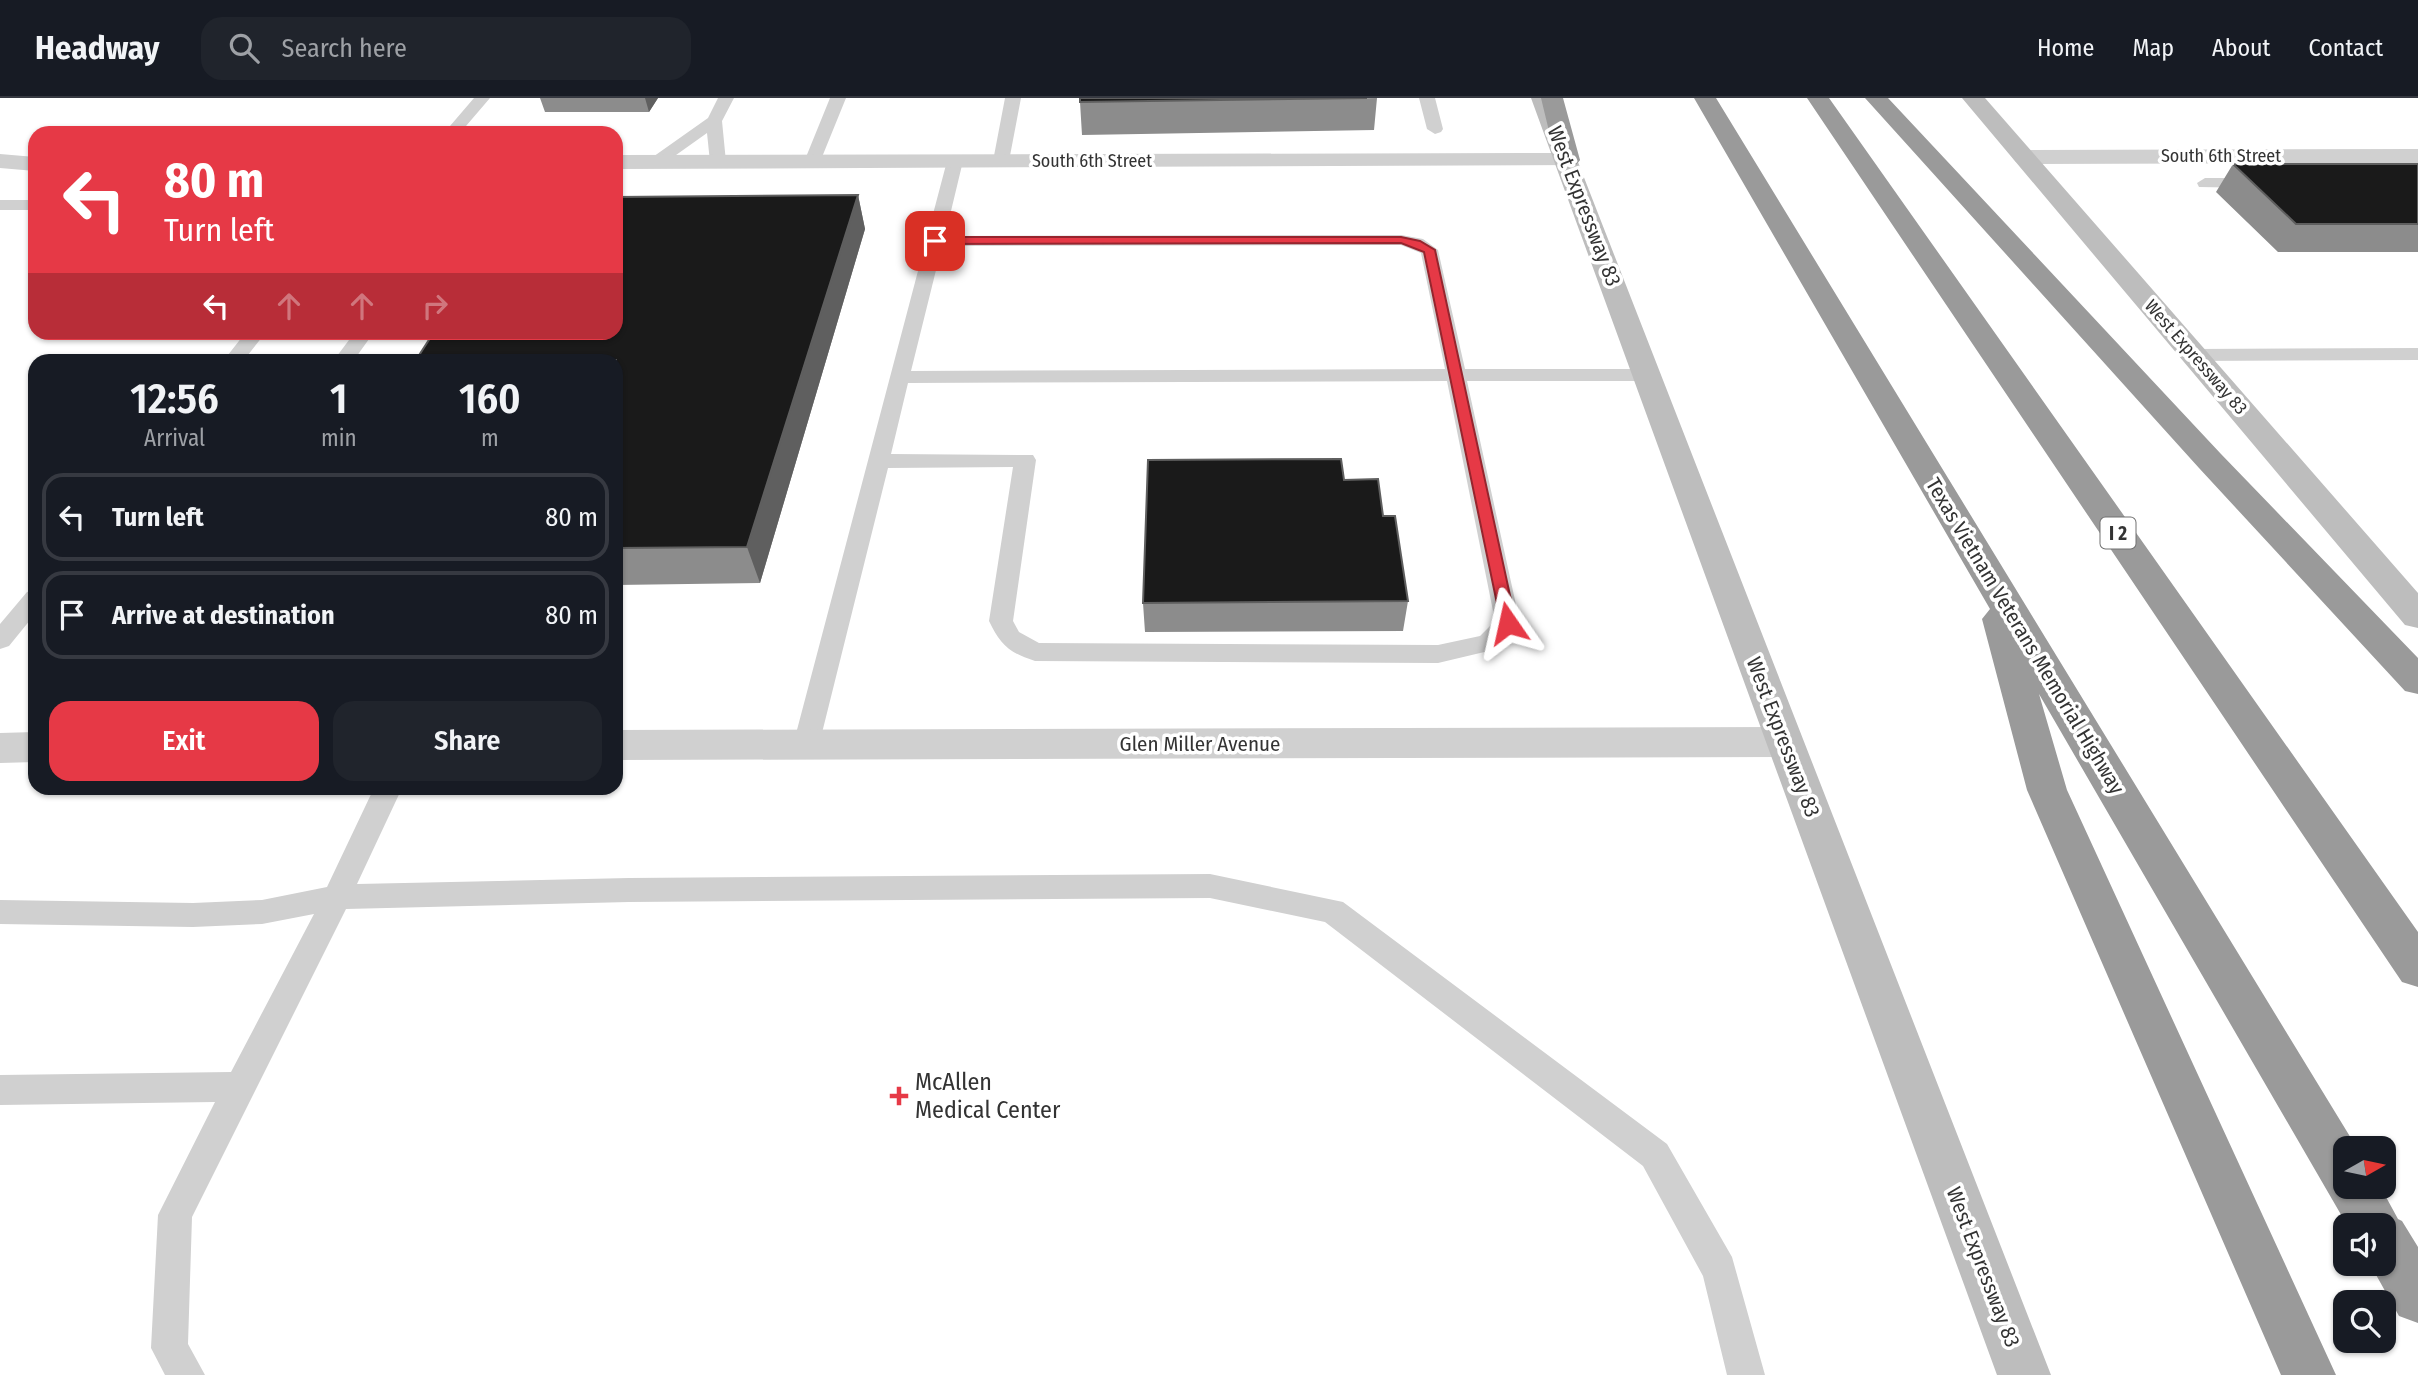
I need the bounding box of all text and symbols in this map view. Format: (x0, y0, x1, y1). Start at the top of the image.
search box (201, 17, 691, 80)
text: Headway (35, 28, 159, 68)
icon: search (225, 29, 263, 67)
text: Search here (281, 33, 407, 64)
text: Home (2037, 34, 2094, 62)
text: Map (2132, 34, 2174, 62)
text: About (2212, 34, 2270, 62)
text: Contact (2308, 34, 2383, 62)
street label: West Expressway 83 (1542, 122, 1626, 290)
street label: South 6th Street (2161, 145, 2281, 167)
street label: South 6th Street (1032, 150, 1152, 172)
text: 80 m (164, 151, 264, 210)
icon: left (49, 154, 140, 245)
text: Turn left (164, 211, 274, 249)
pin (905, 211, 965, 271)
icon: arrive (916, 222, 954, 260)
icon: left (197, 287, 235, 325)
icon: ahead (270, 287, 308, 325)
icon: ahead (343, 287, 381, 325)
icon: right (416, 287, 454, 325)
street label: West Expressway 83 (2140, 295, 2252, 419)
text: 12:56 (130, 374, 219, 424)
text: 1 (330, 374, 348, 424)
text: 160 (459, 374, 521, 424)
text: Arrival (144, 424, 205, 452)
text: min (321, 424, 357, 452)
text: m (481, 424, 499, 452)
street label: Texas Vietnam Veterans Memorial Highway (1920, 473, 2130, 799)
icon: left (53, 498, 91, 536)
text: Turn left (112, 502, 204, 533)
text: 80 m (545, 502, 598, 533)
road number: I 2 (2100, 518, 2136, 548)
position arrow (1471, 586, 1545, 660)
icon: arrive (53, 596, 91, 634)
text: Arrive at destination (112, 600, 335, 631)
text: 80 m (545, 600, 598, 631)
street label: West Expressway 83 (1741, 653, 1825, 821)
button: Exit (49, 701, 319, 781)
button: Share (333, 701, 602, 781)
street label: Glen Miller Avenue (1120, 731, 1280, 757)
place label: McAllen Medical Center (915, 1068, 1061, 1124)
marker: McAllen Medical Center (889, 1086, 909, 1106)
north arrow (2333, 1136, 2396, 1199)
map controls (2333, 1136, 2396, 1353)
street label: West Expressway 83 (1941, 1183, 2025, 1351)
button: sound (2333, 1213, 2396, 1276)
button: search (2333, 1290, 2396, 1353)

